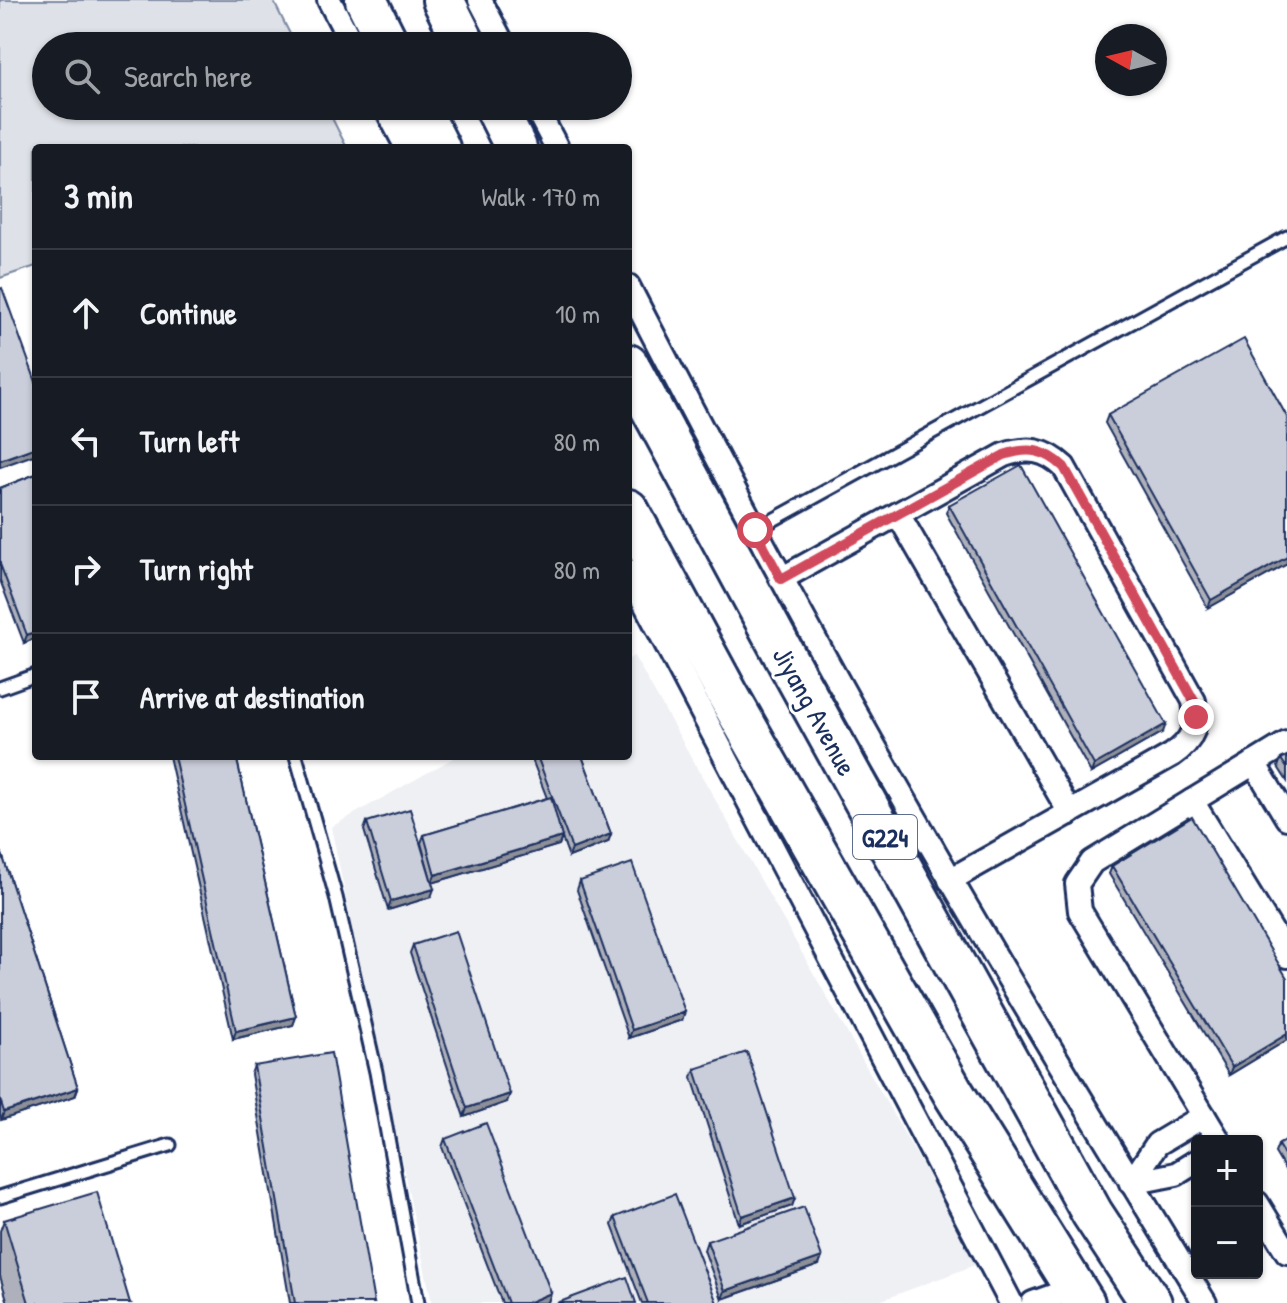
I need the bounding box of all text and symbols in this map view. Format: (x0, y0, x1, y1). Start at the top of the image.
north arrow (1095, 24, 1167, 96)
search box (32, 32, 632, 120)
icon: search (60, 54, 104, 98)
text: Search here (124, 56, 252, 96)
text: 3 min (64, 173, 133, 219)
text: Walk · 170 m (481, 179, 600, 214)
icon: ahead (64, 291, 108, 335)
text: Continue (140, 293, 237, 333)
text: 10 m (555, 296, 600, 331)
icon: left (64, 419, 108, 463)
text: Turn left (140, 421, 239, 461)
text: 80 m (553, 424, 600, 459)
route start (737, 512, 773, 548)
icon: right (64, 547, 108, 591)
text: Turn right (140, 549, 253, 589)
text: 80 m (553, 552, 600, 587)
street label: Jiyang Avenue (764, 640, 866, 782)
icon: arrive (64, 675, 108, 719)
text: Arrive at destination (140, 677, 365, 717)
route end (1178, 699, 1214, 735)
road number: G224 (853, 815, 917, 859)
map controls (1191, 1135, 1263, 1279)
button: + (1191, 1135, 1263, 1207)
button: − (1191, 1207, 1263, 1279)

